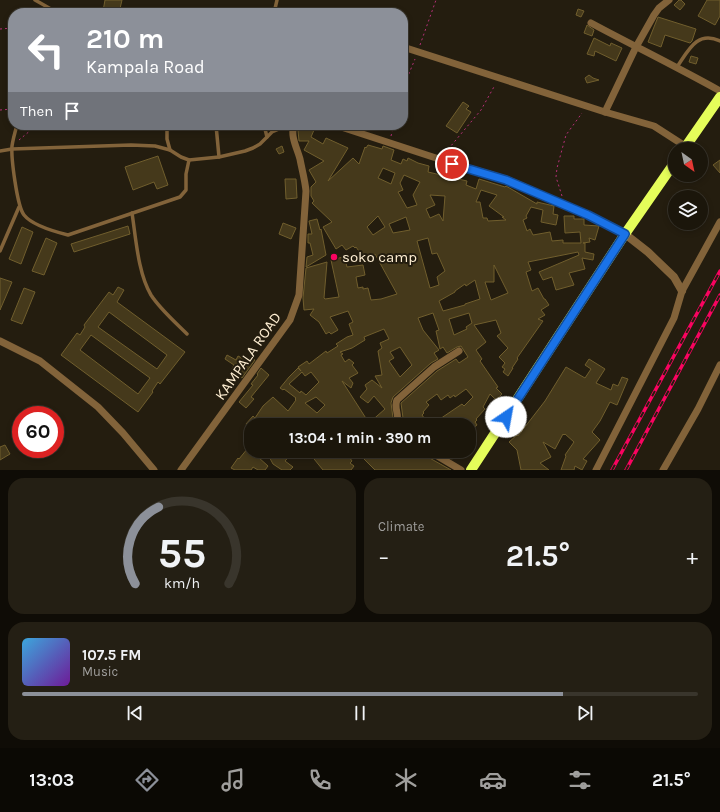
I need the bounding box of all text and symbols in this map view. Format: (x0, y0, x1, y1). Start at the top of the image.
text: 210 m (86, 22, 164, 55)
icon: left (20, 24, 72, 76)
text: Kampala Road (86, 56, 205, 78)
icon: arrive (61, 100, 83, 122)
text: Then (20, 102, 53, 120)
north arrow (668, 142, 708, 182)
map controls (668, 142, 708, 230)
pin (435, 147, 469, 181)
icon: arrive (441, 153, 463, 175)
button: layers (668, 190, 708, 230)
place label: soko camp (342, 248, 417, 266)
marker: soko camp (329, 252, 339, 262)
street label: KAMPALA ROAD (211, 309, 285, 403)
position arrow (485, 396, 527, 438)
speed limit sign: 60 (12, 406, 64, 458)
text: 13:04 · 1 min · 390 m (289, 429, 431, 447)
text: Climate (378, 519, 424, 534)
text: 55 (158, 529, 206, 577)
text: 21.5° (506, 538, 570, 574)
text: − (378, 544, 390, 570)
text: + (686, 544, 698, 570)
text: km/h (164, 575, 200, 592)
text: 107.5 FM (82, 646, 141, 664)
text: Music (82, 664, 118, 679)
icon: previous (124, 702, 146, 724)
icon: pause (349, 702, 371, 724)
icon: next (574, 702, 596, 724)
icon: directions (133, 766, 161, 794)
icon: music (219, 766, 247, 794)
icon: phone (306, 766, 334, 794)
icon: climate (392, 766, 420, 794)
icon: car (479, 766, 507, 794)
icon: filters (566, 766, 594, 794)
text: 13:03 (29, 769, 74, 791)
text: 21.5° (652, 769, 691, 791)

